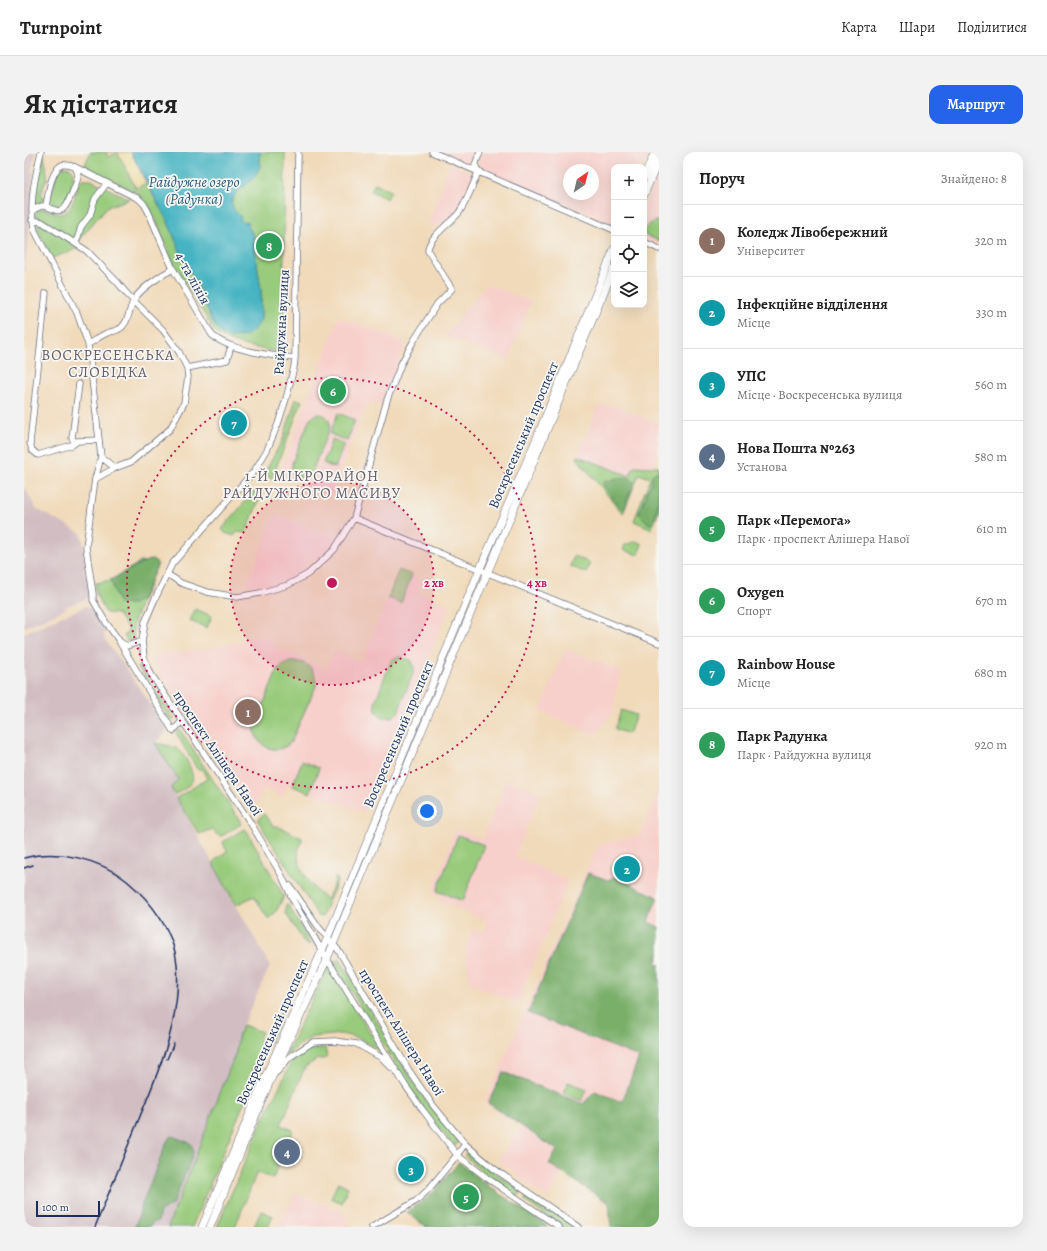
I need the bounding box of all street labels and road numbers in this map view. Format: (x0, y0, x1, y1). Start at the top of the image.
street label: 4-та лінія (170, 249, 215, 308)
street label: Райдужна вулиця (269, 268, 294, 375)
street label: Воскресенський проспект (484, 359, 563, 511)
street label: Воскресенський проспект (359, 658, 438, 810)
street label: проспект Алішера Навої (169, 687, 267, 820)
street label: Воскресенський проспект (232, 956, 313, 1108)
street label: проспект Алішера Навої (355, 965, 449, 1100)

